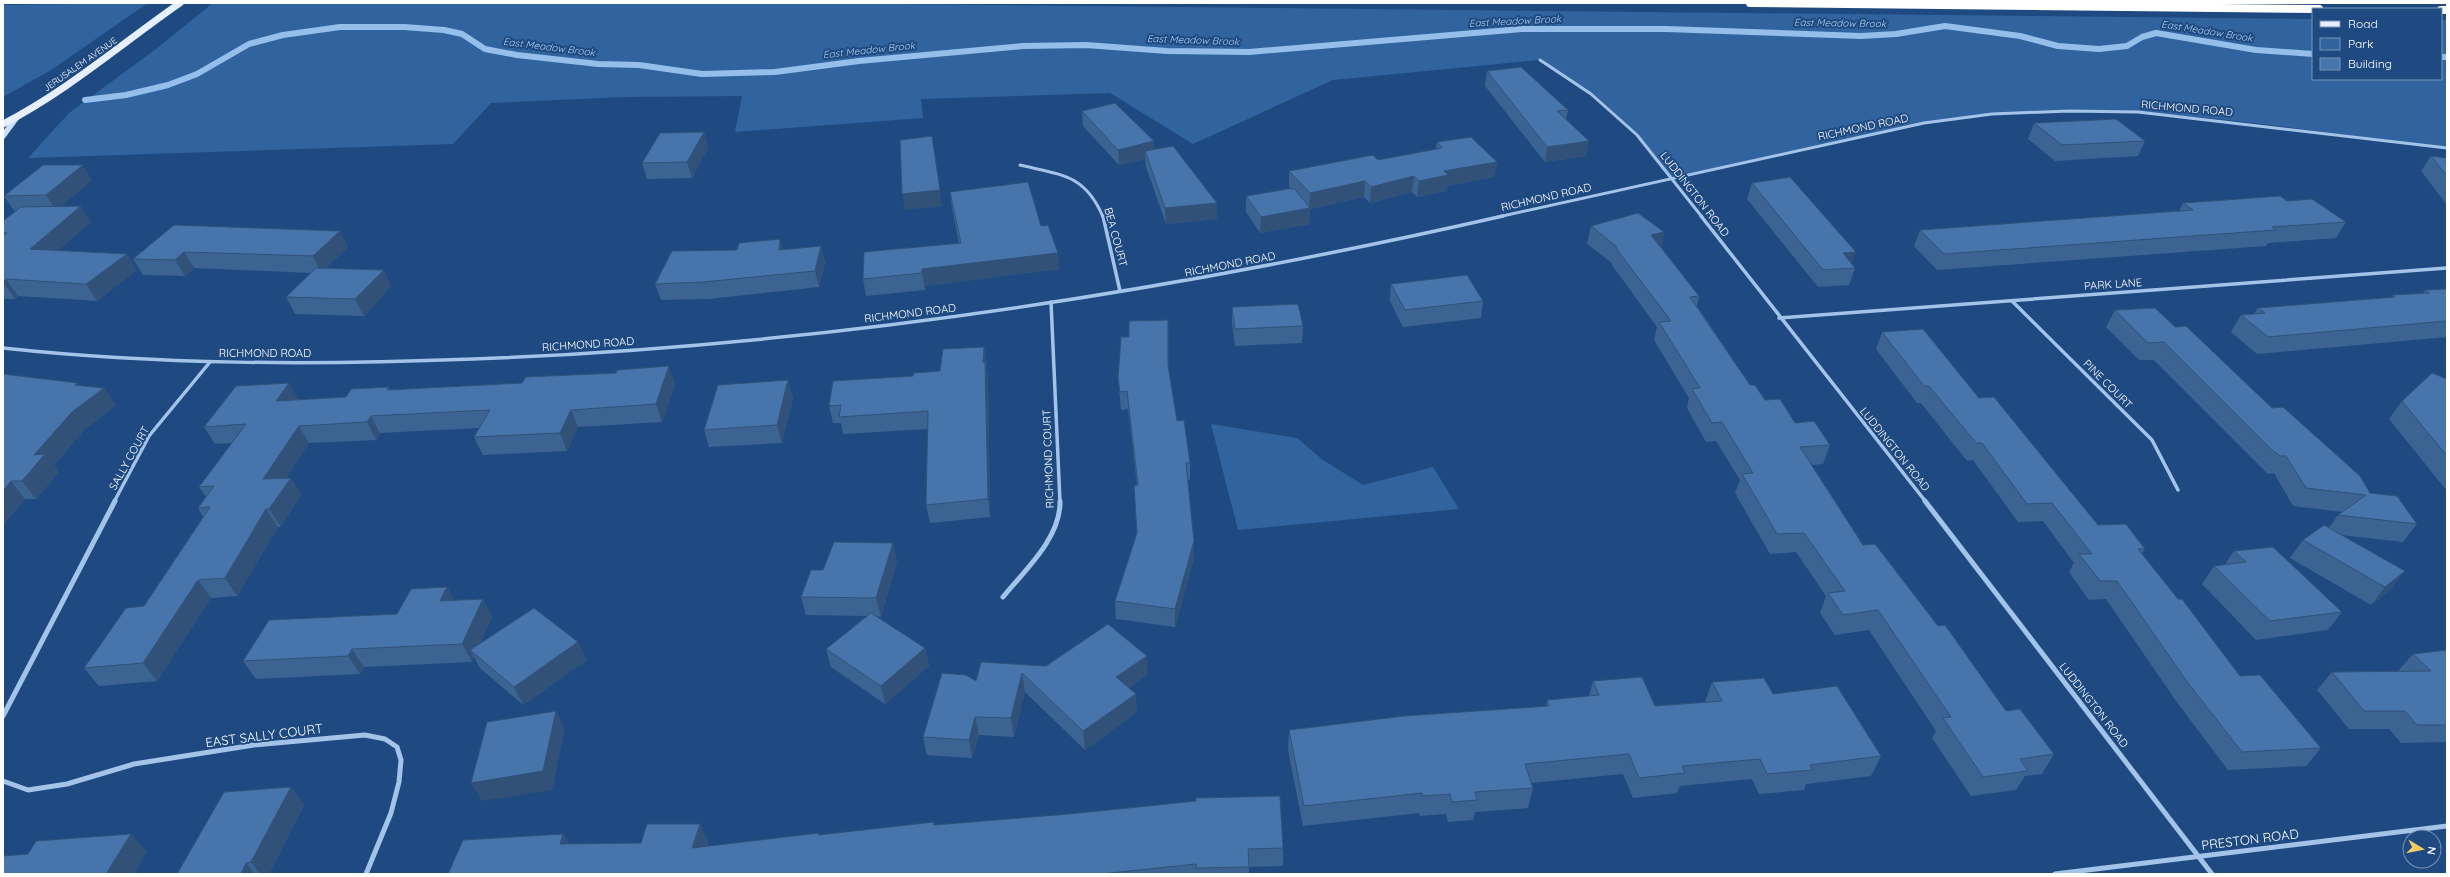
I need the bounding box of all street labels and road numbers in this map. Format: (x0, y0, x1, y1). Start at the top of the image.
street label: JERUSALEM AVENUE (41, 34, 119, 94)
street label: RICHMOND ROAD (2140, 97, 2234, 119)
street label: RICHMOND ROAD (1816, 111, 1910, 143)
street label: LUDDINGTON ROAD (1657, 149, 1733, 239)
street label: RICHMOND ROAD (1499, 180, 1593, 214)
street label: BEA COURT (1101, 206, 1131, 269)
street label: RICHMOND ROAD (1183, 248, 1277, 280)
street label: PARK LANE (2083, 275, 2143, 293)
street label: RICHMOND ROAD (863, 300, 957, 326)
street label: RICHMOND ROAD (541, 334, 635, 354)
street label: RICHMOND ROAD (219, 346, 311, 360)
street label: PINE COURT (2080, 356, 2136, 412)
street label: LUDDINGTON ROAD (1857, 404, 1933, 494)
street label: RICHMOND COURT (1039, 409, 1057, 509)
street label: SALLY COURT (106, 423, 152, 492)
street label: LUDDINGTON ROAD (2056, 660, 2132, 750)
street label: EAST SALLY COURT (204, 720, 324, 750)
street label: PRESTON ROAD (2200, 825, 2300, 853)

